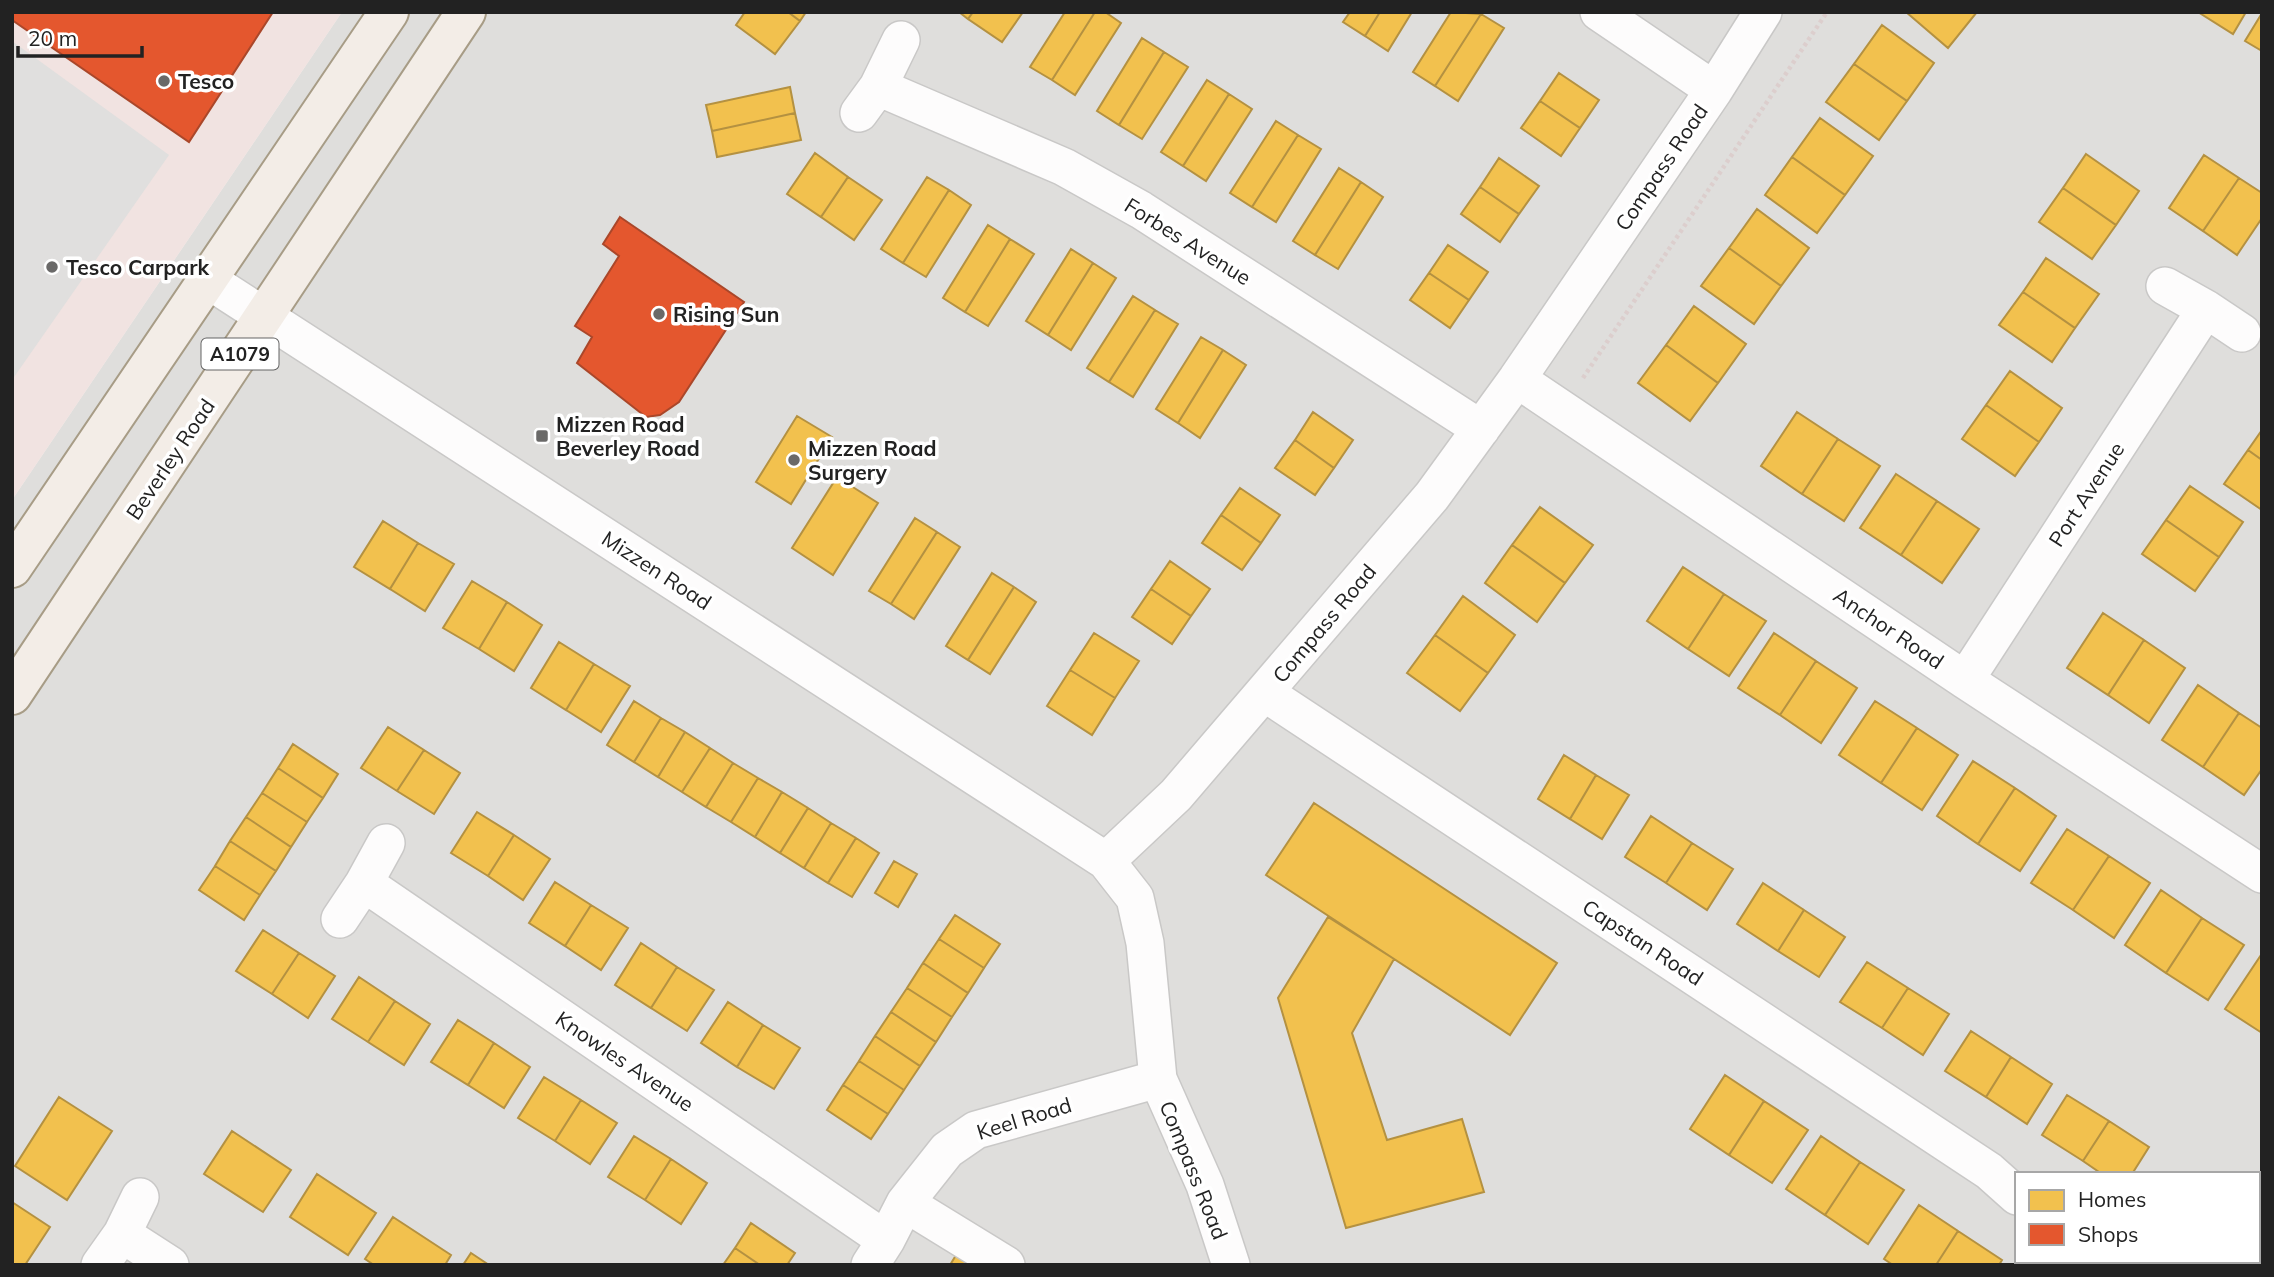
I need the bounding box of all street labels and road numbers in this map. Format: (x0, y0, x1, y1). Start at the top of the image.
street label: Compass Road (1609, 99, 1713, 235)
street label: Forbes Avenue (1120, 192, 1256, 290)
road number: A1079 (202, 338, 278, 370)
street label: Beverley Road (120, 394, 220, 524)
street label: Port Avenue (2043, 437, 2129, 551)
street label: Mizzen Road (597, 525, 717, 615)
street label: Compass Road (1267, 558, 1381, 688)
street label: Anchor Road (1829, 582, 1949, 674)
street label: Capstan Road (1578, 893, 1708, 991)
street label: Knowles Avenue (551, 1005, 699, 1117)
street label: Keel Road (973, 1091, 1075, 1145)
street label: Compass Road (1154, 1097, 1234, 1243)

